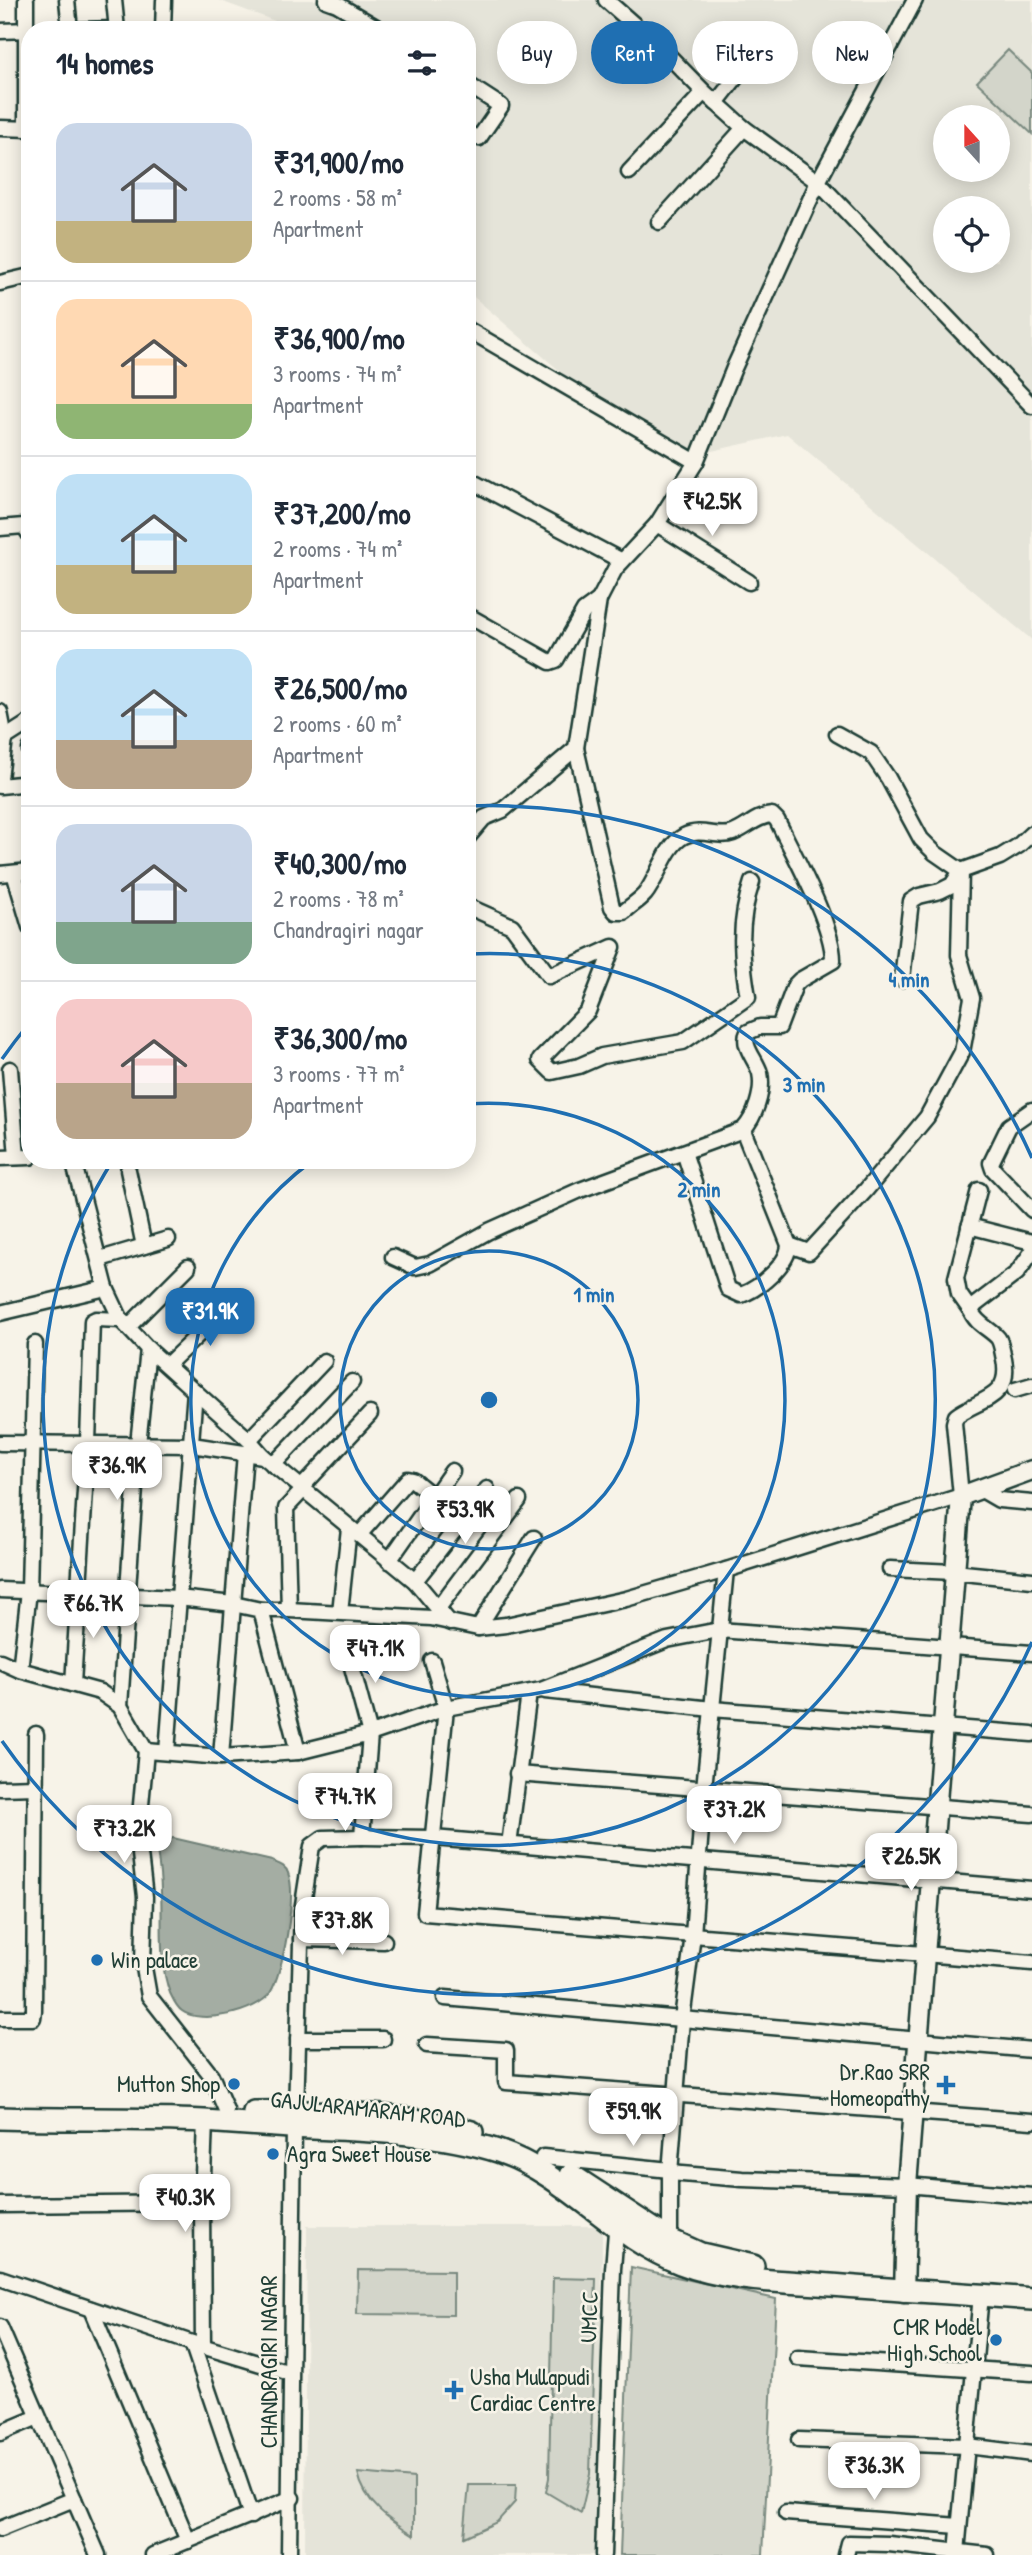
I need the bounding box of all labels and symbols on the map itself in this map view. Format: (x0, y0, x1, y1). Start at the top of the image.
north arrow (933, 105, 1010, 182)
pin: ₹42.5K (655, 478, 769, 538)
text: 4 min (888, 965, 930, 994)
text: 3 min (783, 1070, 825, 1099)
text: 2 min (677, 1175, 721, 1204)
text: 1 min (574, 1280, 614, 1309)
pin: ₹31.9K (153, 1288, 267, 1348)
centre of rings (477, 1388, 501, 1412)
pin: ₹36.9K (60, 1442, 174, 1502)
pin: ₹53.9K (408, 1486, 522, 1546)
pin: ₹66.7K (36, 1580, 150, 1640)
pin: ₹47.1K (318, 1626, 432, 1685)
pin: ₹74.7K (288, 1773, 402, 1833)
pin: ₹37.2K (677, 1786, 791, 1846)
pin: ₹73.2K (67, 1806, 181, 1865)
pin: ₹26.5K (854, 1834, 968, 1893)
pin: ₹37.8K (285, 1898, 399, 1957)
place label: Win palace (111, 1944, 198, 1975)
marker: Win palace (89, 1952, 105, 1968)
place label: Dr.Rao SRR Homeopathy (830, 2056, 930, 2113)
place label: Mutton Shop (117, 2068, 220, 2099)
marker: Dr.Rao SRR Homeopathy (936, 2075, 956, 2095)
marker: Mutton Shop (226, 2076, 242, 2092)
street label: GAJULARAMARAM ROAD (269, 2083, 467, 2134)
pin: ₹59.9K (576, 2088, 690, 2148)
place label: Agra Sweet House (287, 2138, 432, 2169)
marker: Agra Sweet House (265, 2146, 281, 2162)
pin: ₹40.3K (128, 2174, 242, 2234)
street label: CHANDRAGIRI NAGAR (253, 2275, 284, 2449)
street label: UMCC (572, 2291, 605, 2343)
place label: CMR Model High School (887, 2311, 983, 2368)
marker: CMR Model High School (988, 2332, 1004, 2348)
place label: Usha Mullapudi Cardiac Centre (470, 2361, 596, 2418)
marker: Usha Mullapudi Cardiac Centre (444, 2380, 464, 2400)
pin: ₹36.3K (817, 2442, 931, 2502)

